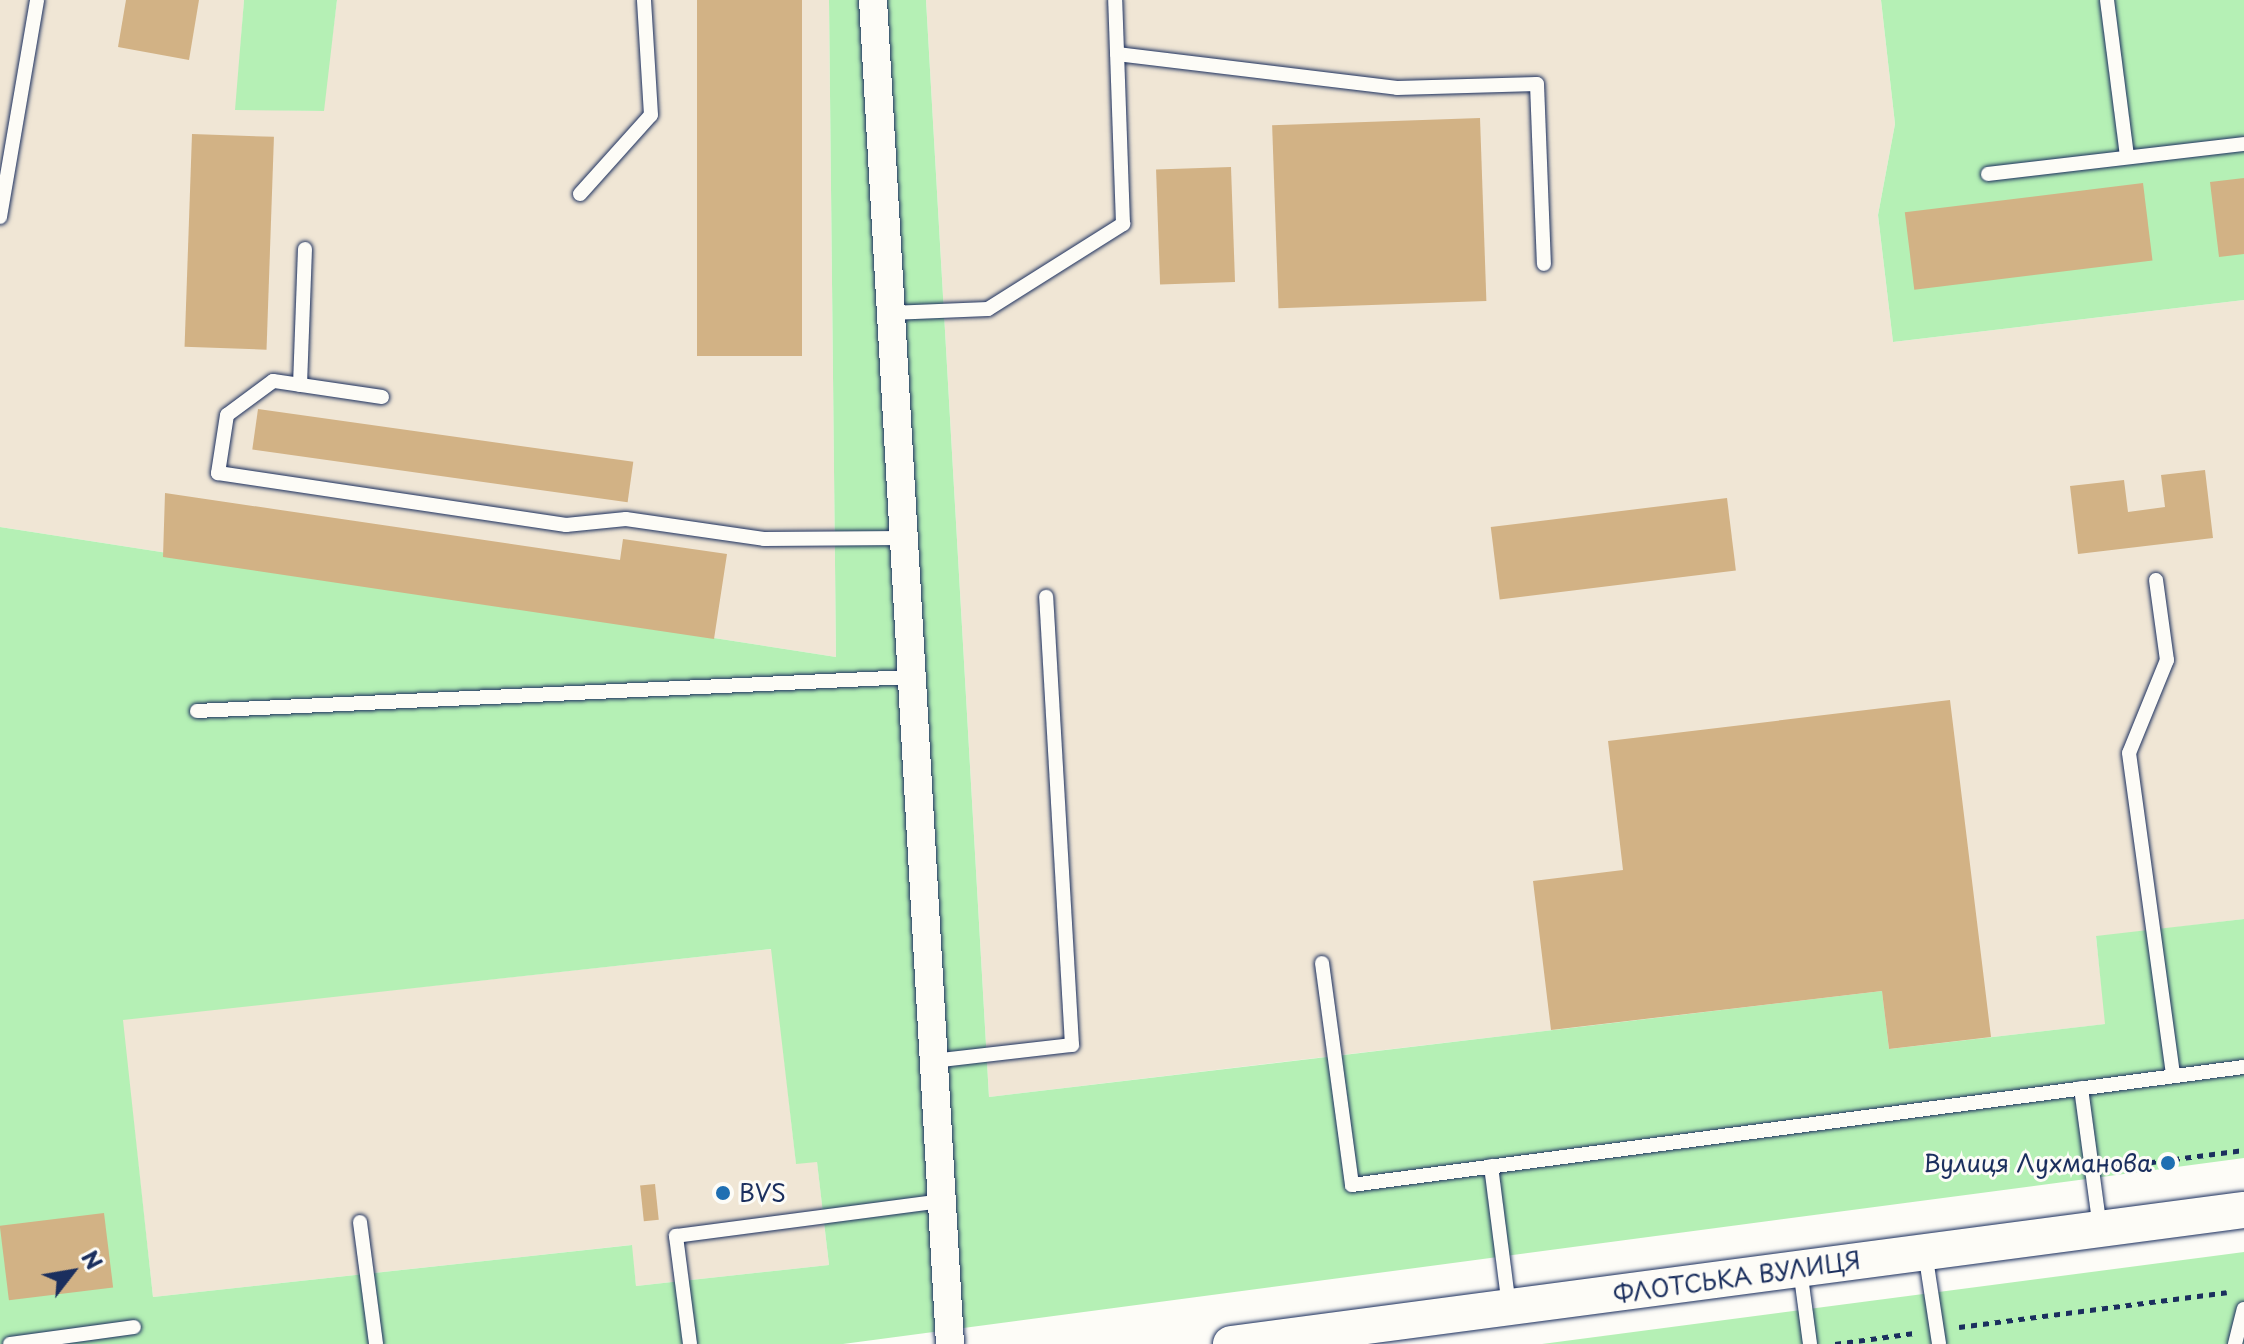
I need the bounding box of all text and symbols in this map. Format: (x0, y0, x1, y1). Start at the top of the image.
place label: Вулиця Лухманова (1922, 1149, 2152, 1177)
marker: Вулиця Лухманова (2159, 1154, 2177, 1172)
place label: BVS (739, 1179, 786, 1207)
marker: BVS (714, 1184, 732, 1202)
north arrow (32, 1232, 112, 1312)
text: N (74, 1243, 112, 1275)
street label: ФЛОТСЬКА ВУЛИЦЯ (1612, 1245, 1862, 1309)

